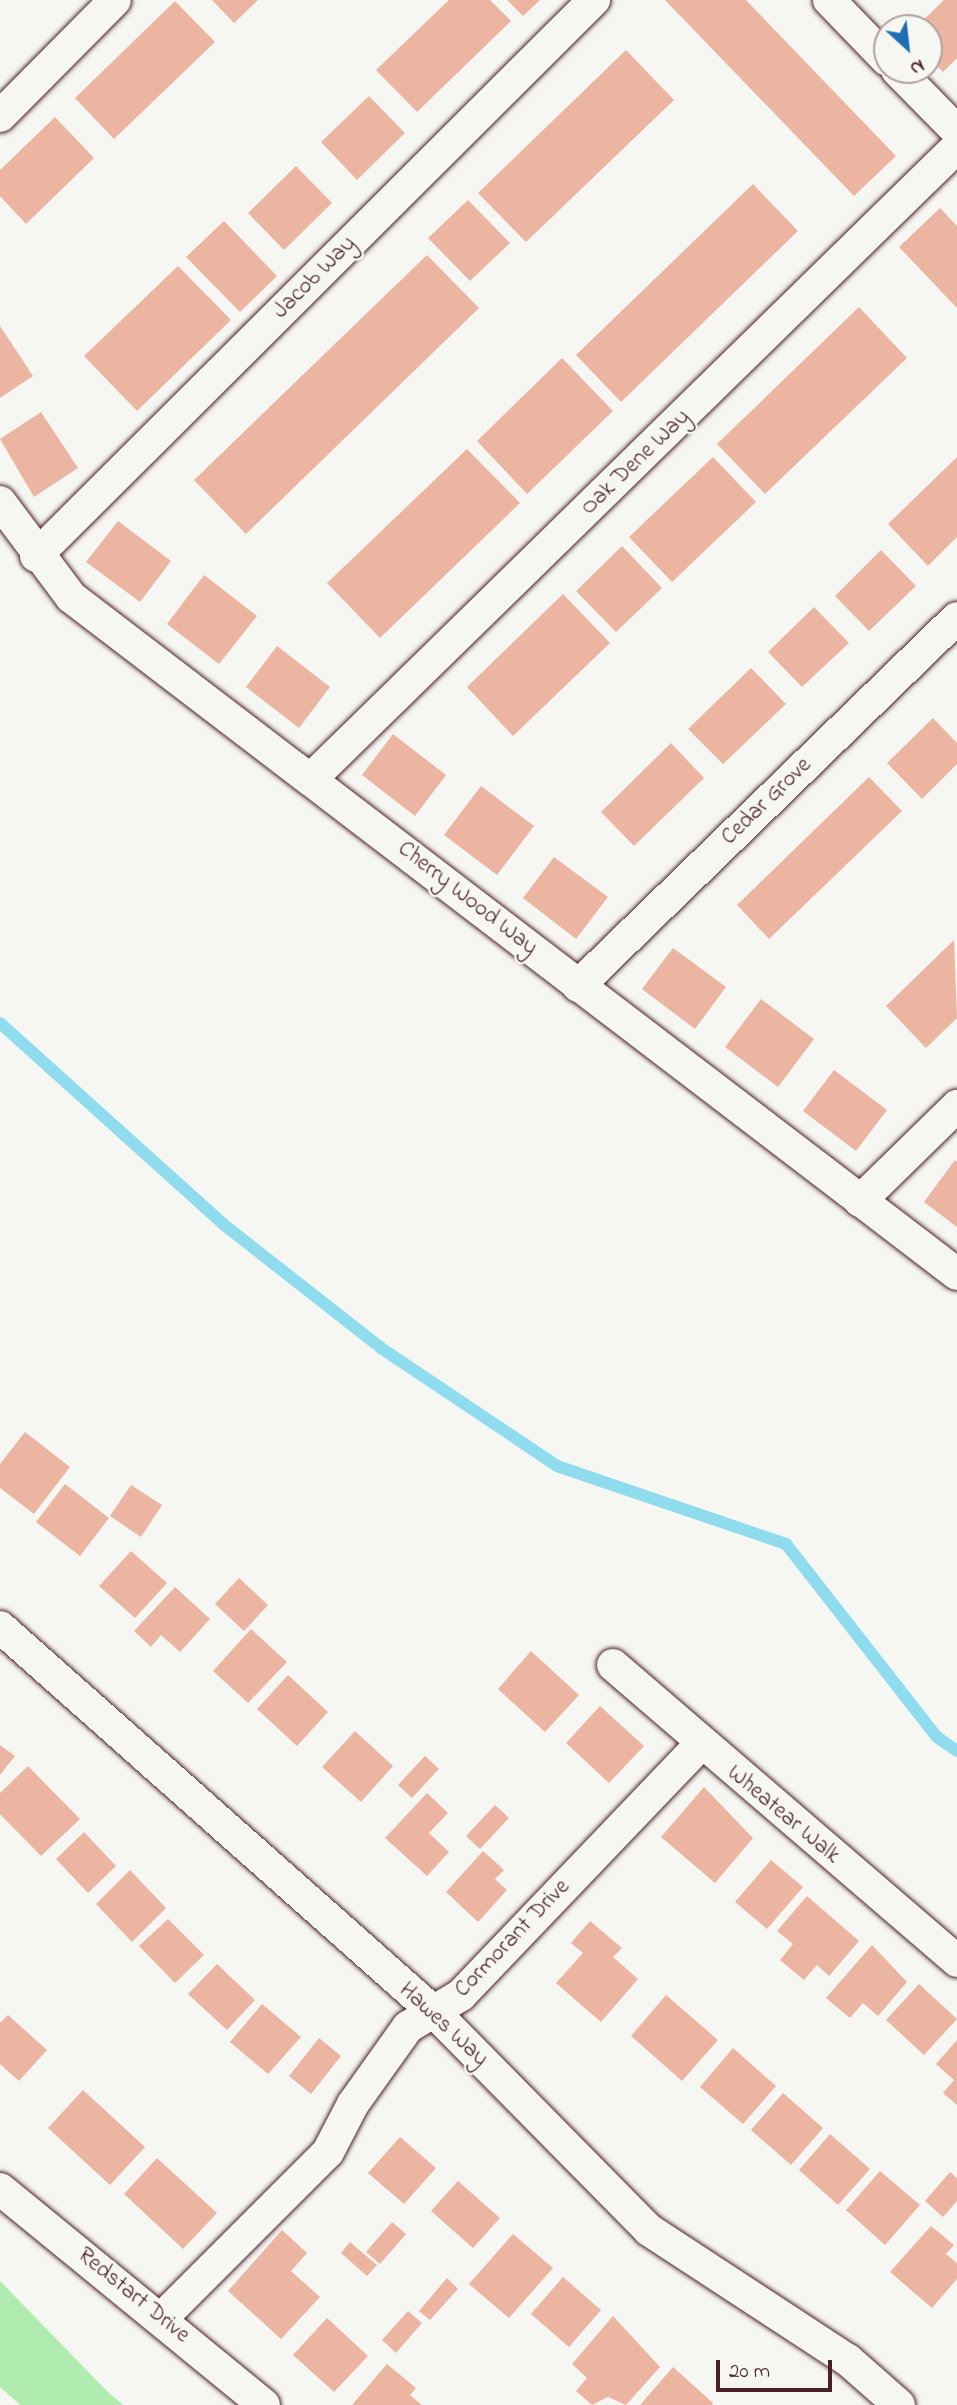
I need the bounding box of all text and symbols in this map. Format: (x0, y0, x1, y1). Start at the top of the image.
north arrow (873, 14, 943, 84)
text: N (905, 51, 929, 81)
street label: Jacob Way (268, 231, 362, 325)
street label: Oak Dene Way (576, 404, 696, 522)
street label: Cedar Grove (716, 752, 818, 852)
street label: Cherry Wood Way (391, 836, 543, 962)
street label: Wheatear Walk (721, 1760, 845, 1870)
street label: Cormorant Drive (450, 1874, 576, 2004)
street label: Hawes Way (393, 1977, 493, 2073)
street label: Redstart Drive (71, 2242, 195, 2350)
scale bar (719, 2346, 834, 2390)
text: 20 m (729, 2357, 770, 2387)

